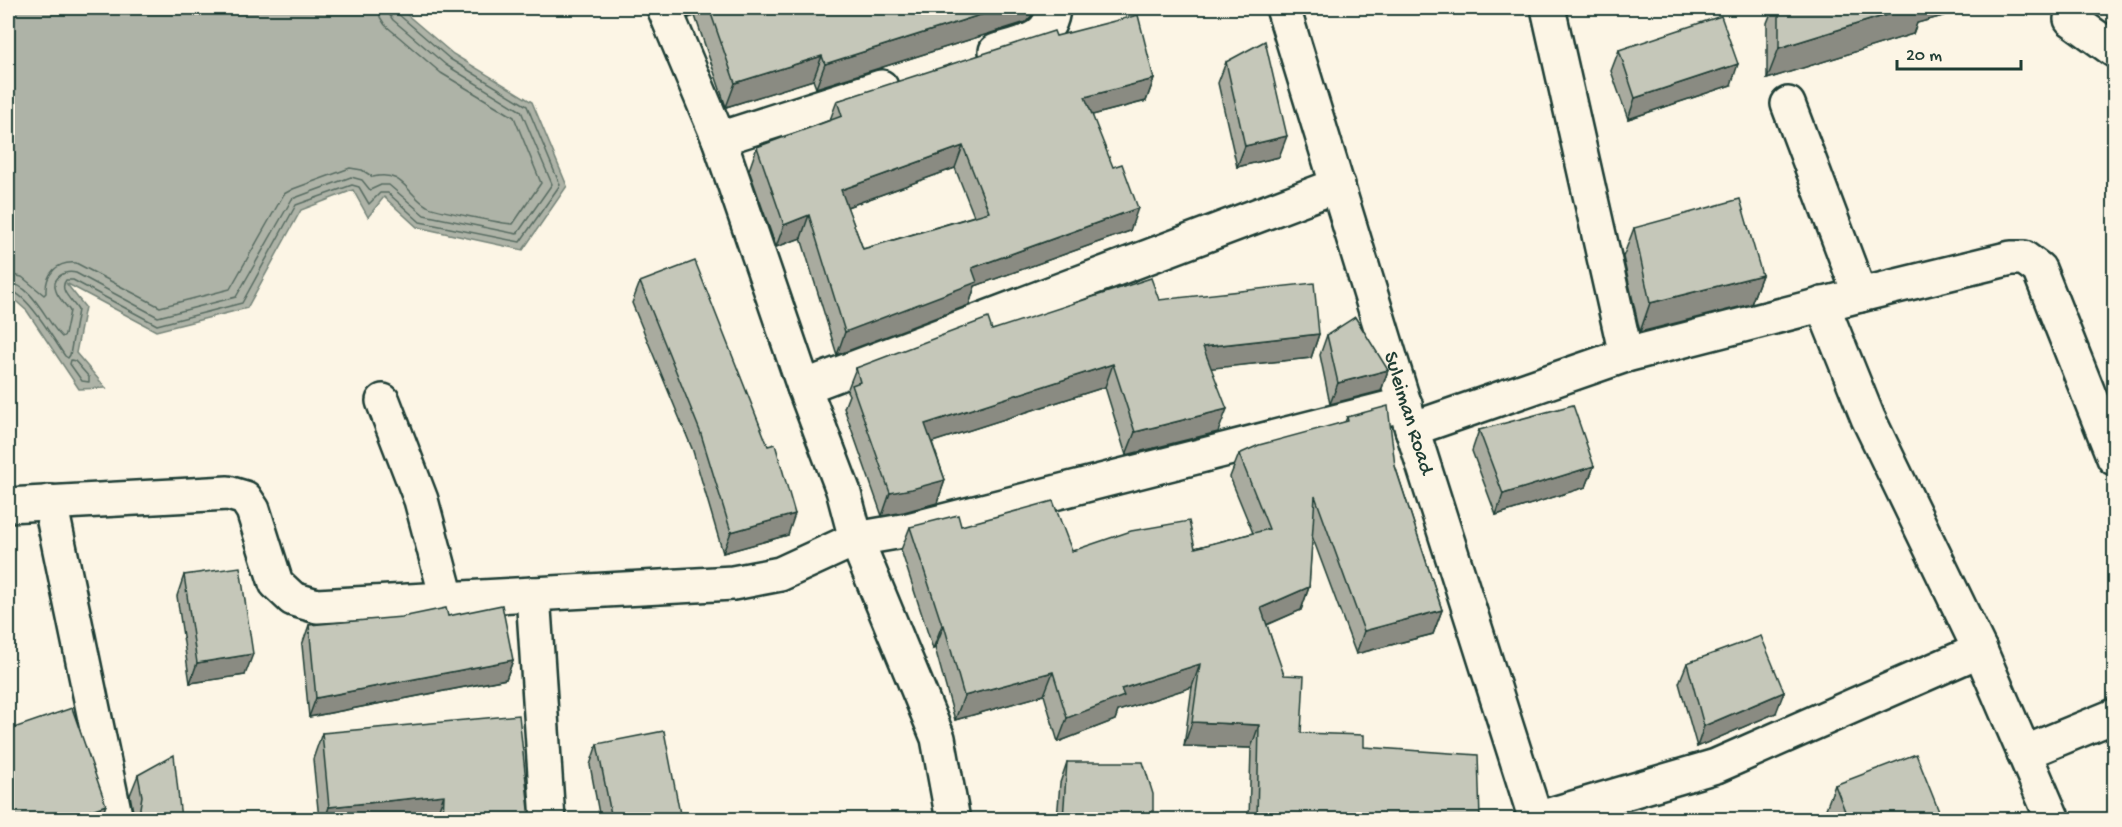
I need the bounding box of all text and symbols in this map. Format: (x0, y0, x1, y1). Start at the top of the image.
scale bar (1897, 33, 2022, 71)
text: 20 m (1906, 46, 1942, 67)
street label: Suleiman Road (1377, 349, 1439, 479)

